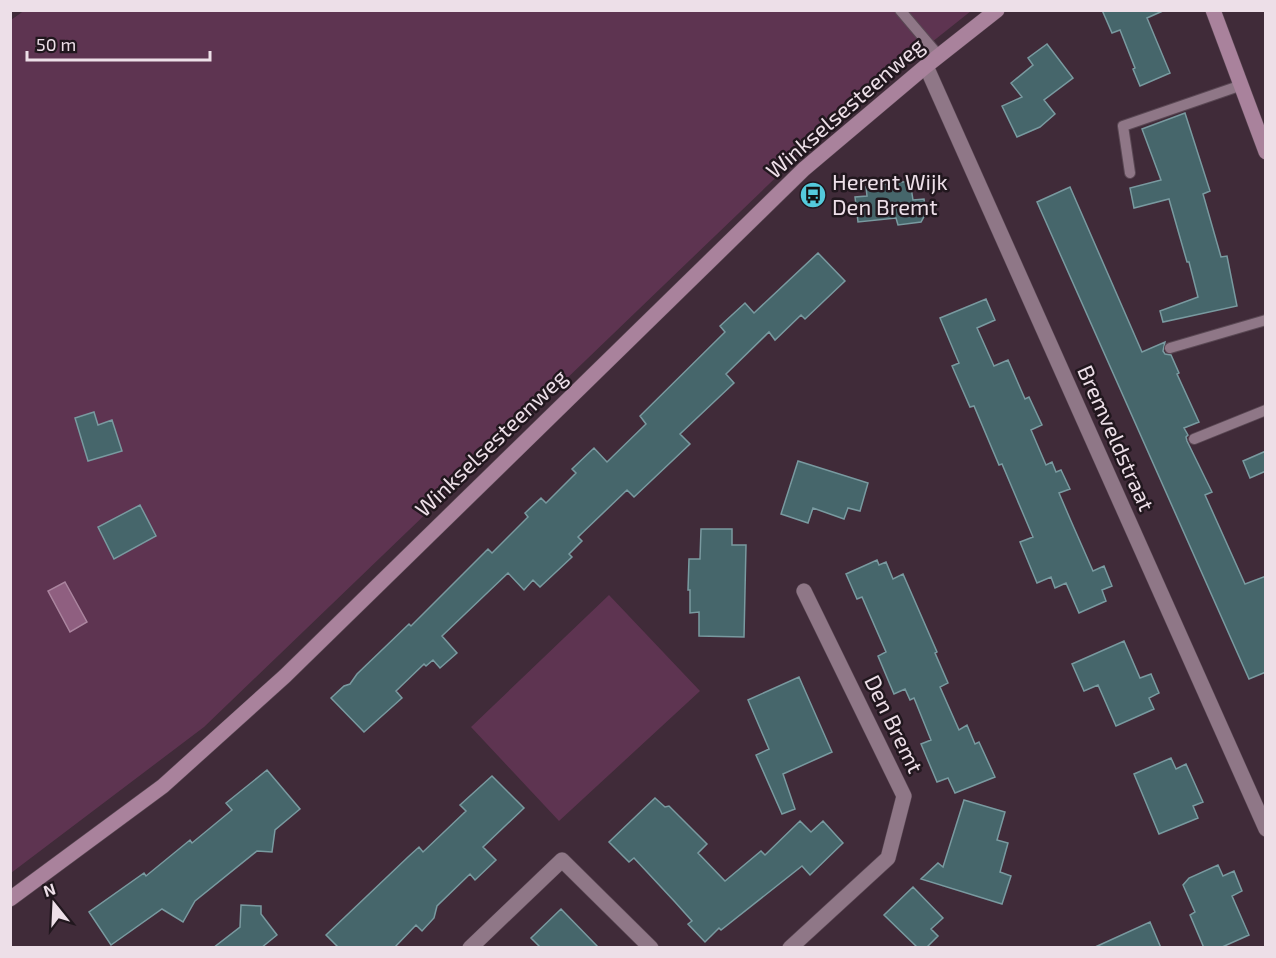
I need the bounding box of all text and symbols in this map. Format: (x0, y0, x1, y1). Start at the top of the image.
scale bar (27, 24, 210, 62)
street label: Winkselsesteenweg (760, 32, 929, 183)
text: 50 m (36, 33, 76, 55)
place label: Herent Wijk Den Bremt (832, 168, 948, 219)
bus stop icon: Herent Wijk Den Bremt (798, 180, 828, 210)
street label: Bremveldstraat (1073, 361, 1161, 514)
street label: Winkselsesteenweg (409, 363, 572, 521)
street label: Den Bremt (860, 670, 930, 777)
north arrow (24, 874, 84, 934)
text: N (41, 878, 58, 900)

